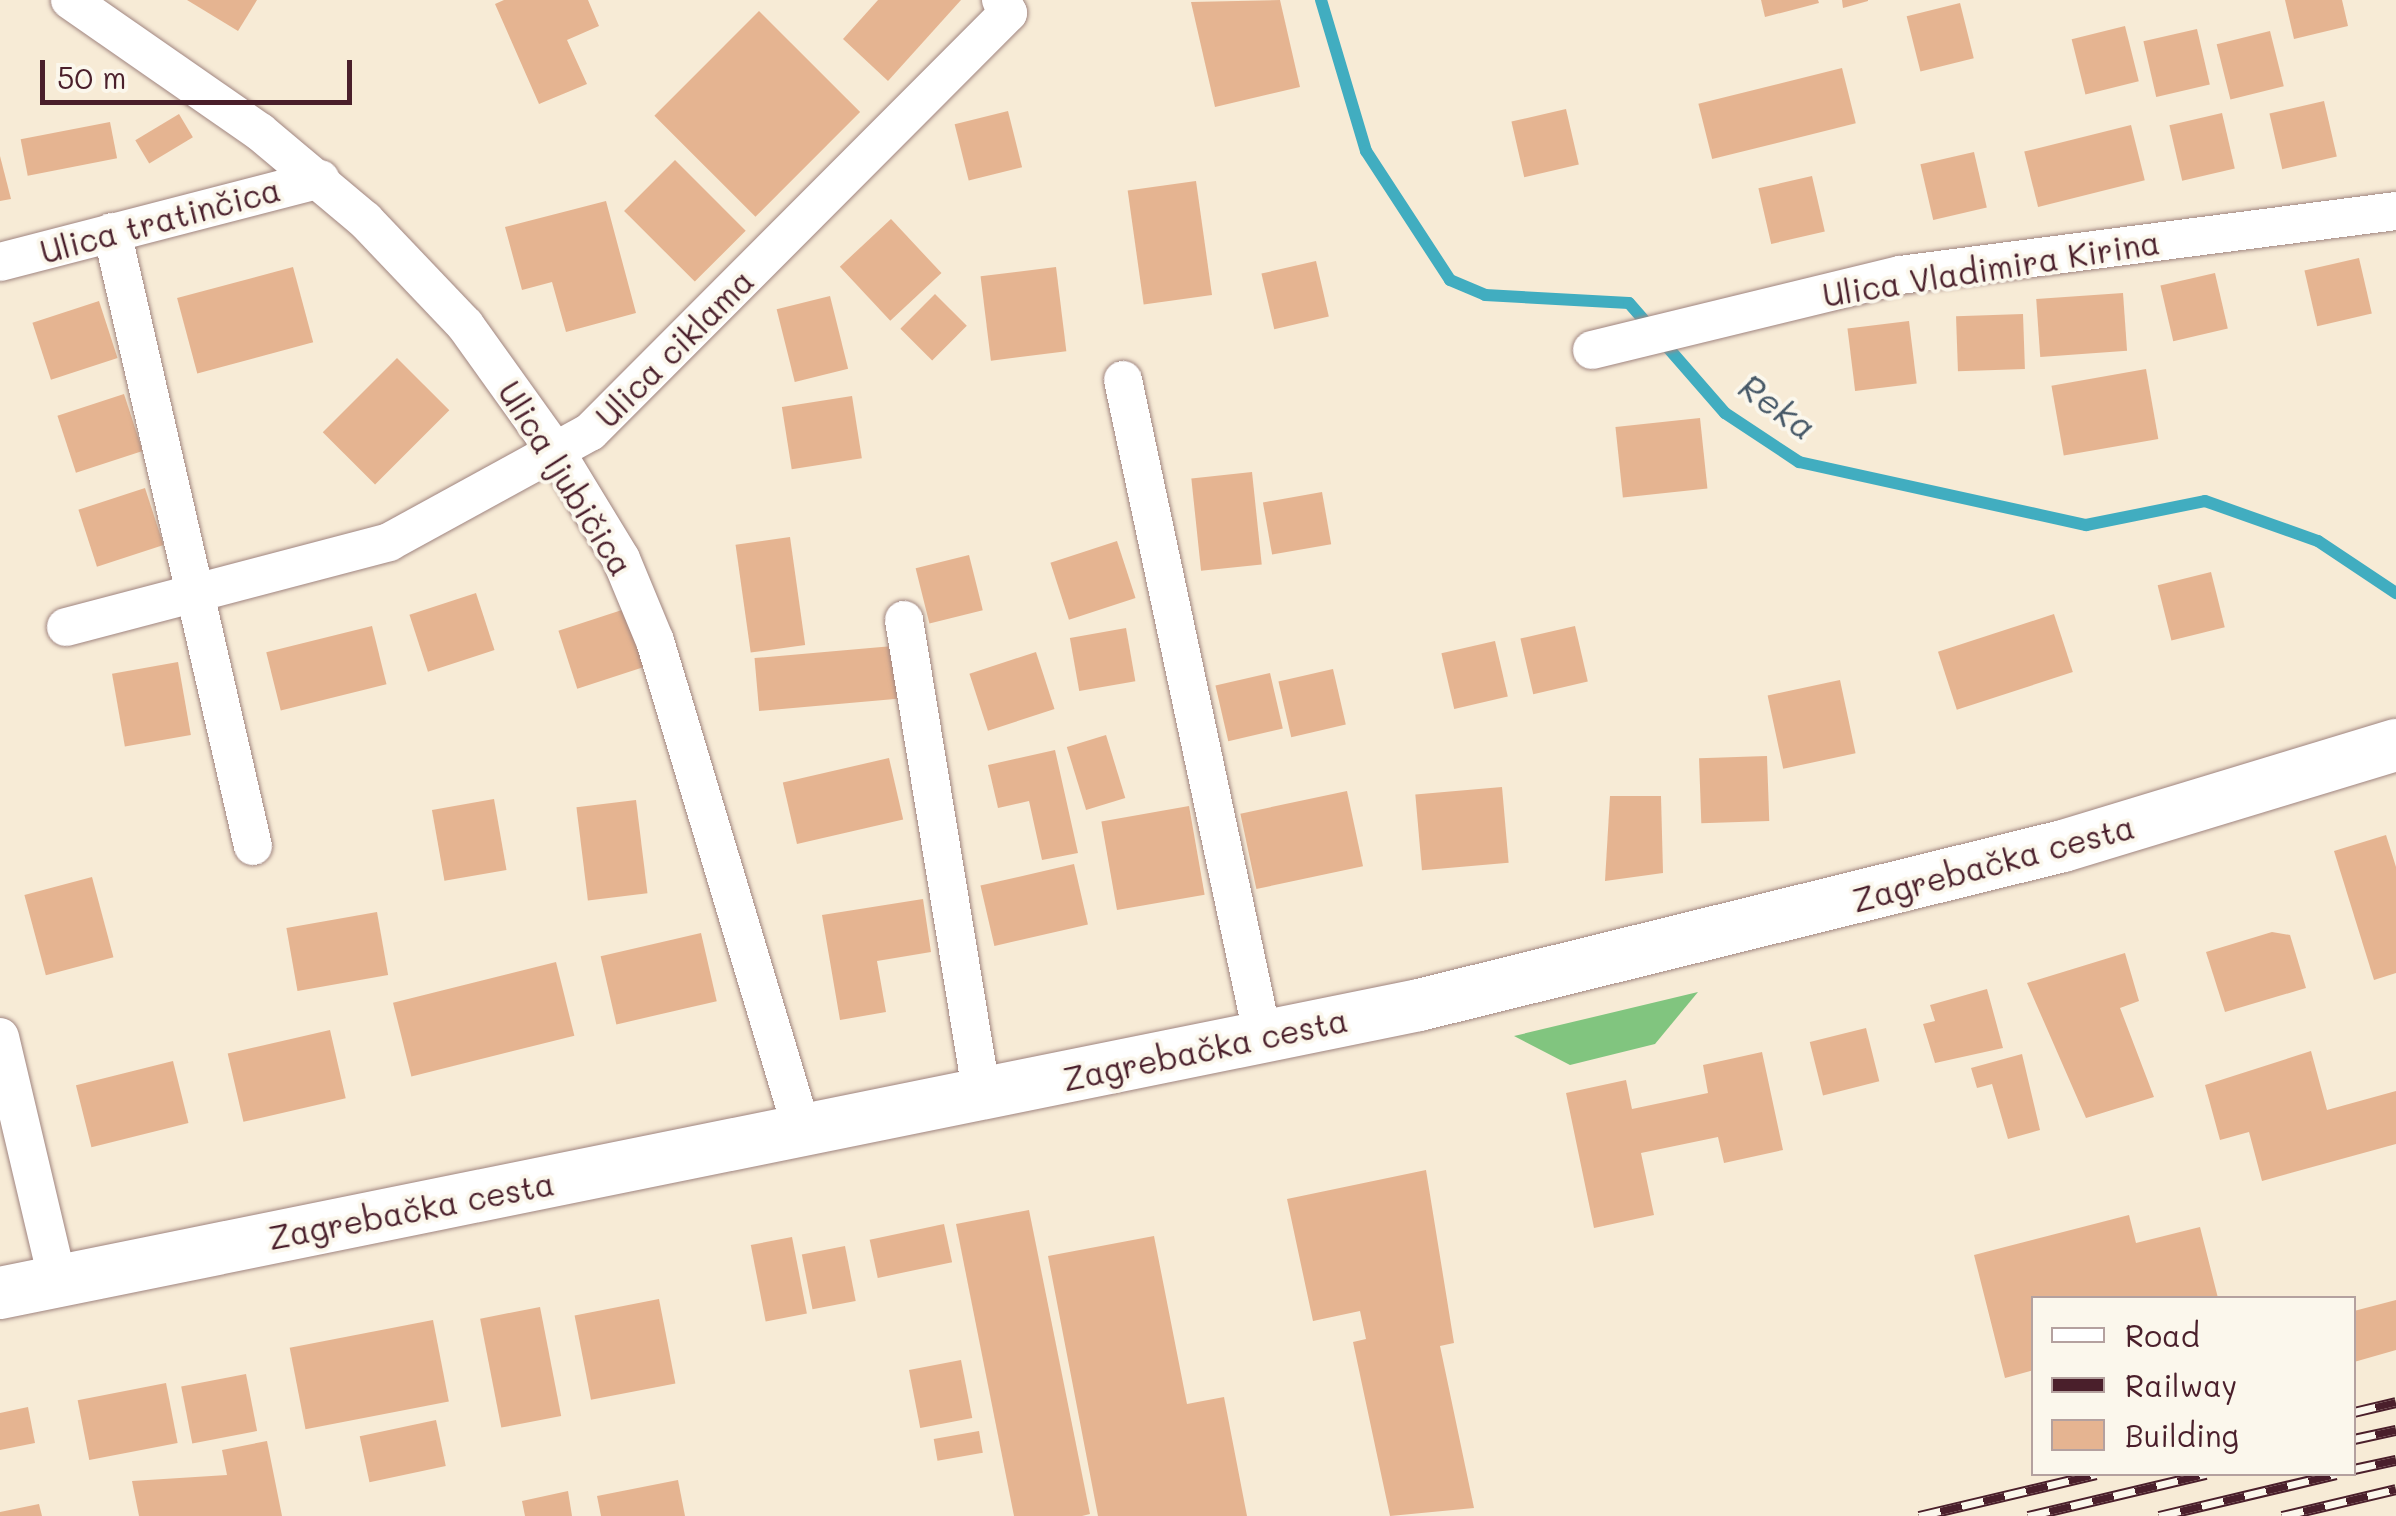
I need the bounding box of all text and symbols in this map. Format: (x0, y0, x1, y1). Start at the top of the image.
scale bar (45, 40, 358, 102)
text: 50 m (57, 57, 127, 97)
street label: Ulica tratinčica (36, 169, 284, 271)
street label: Ulica Vladimira Kirina (1820, 222, 2162, 314)
street label: Ulica ciklama (587, 261, 761, 435)
water label: Reka (1731, 364, 1825, 448)
street label: Ulica ljubičica (491, 374, 641, 582)
street label: Zagrebačka cesta (1848, 807, 2138, 919)
street label: Zagrebačka cesta (1059, 1000, 1351, 1098)
street label: Zagrebačka cesta (265, 1163, 557, 1257)
legend (2031, 1296, 2356, 1476)
text: Road (2125, 1315, 2200, 1355)
text: Railway (2125, 1365, 2237, 1405)
text: Building (2125, 1415, 2239, 1455)

